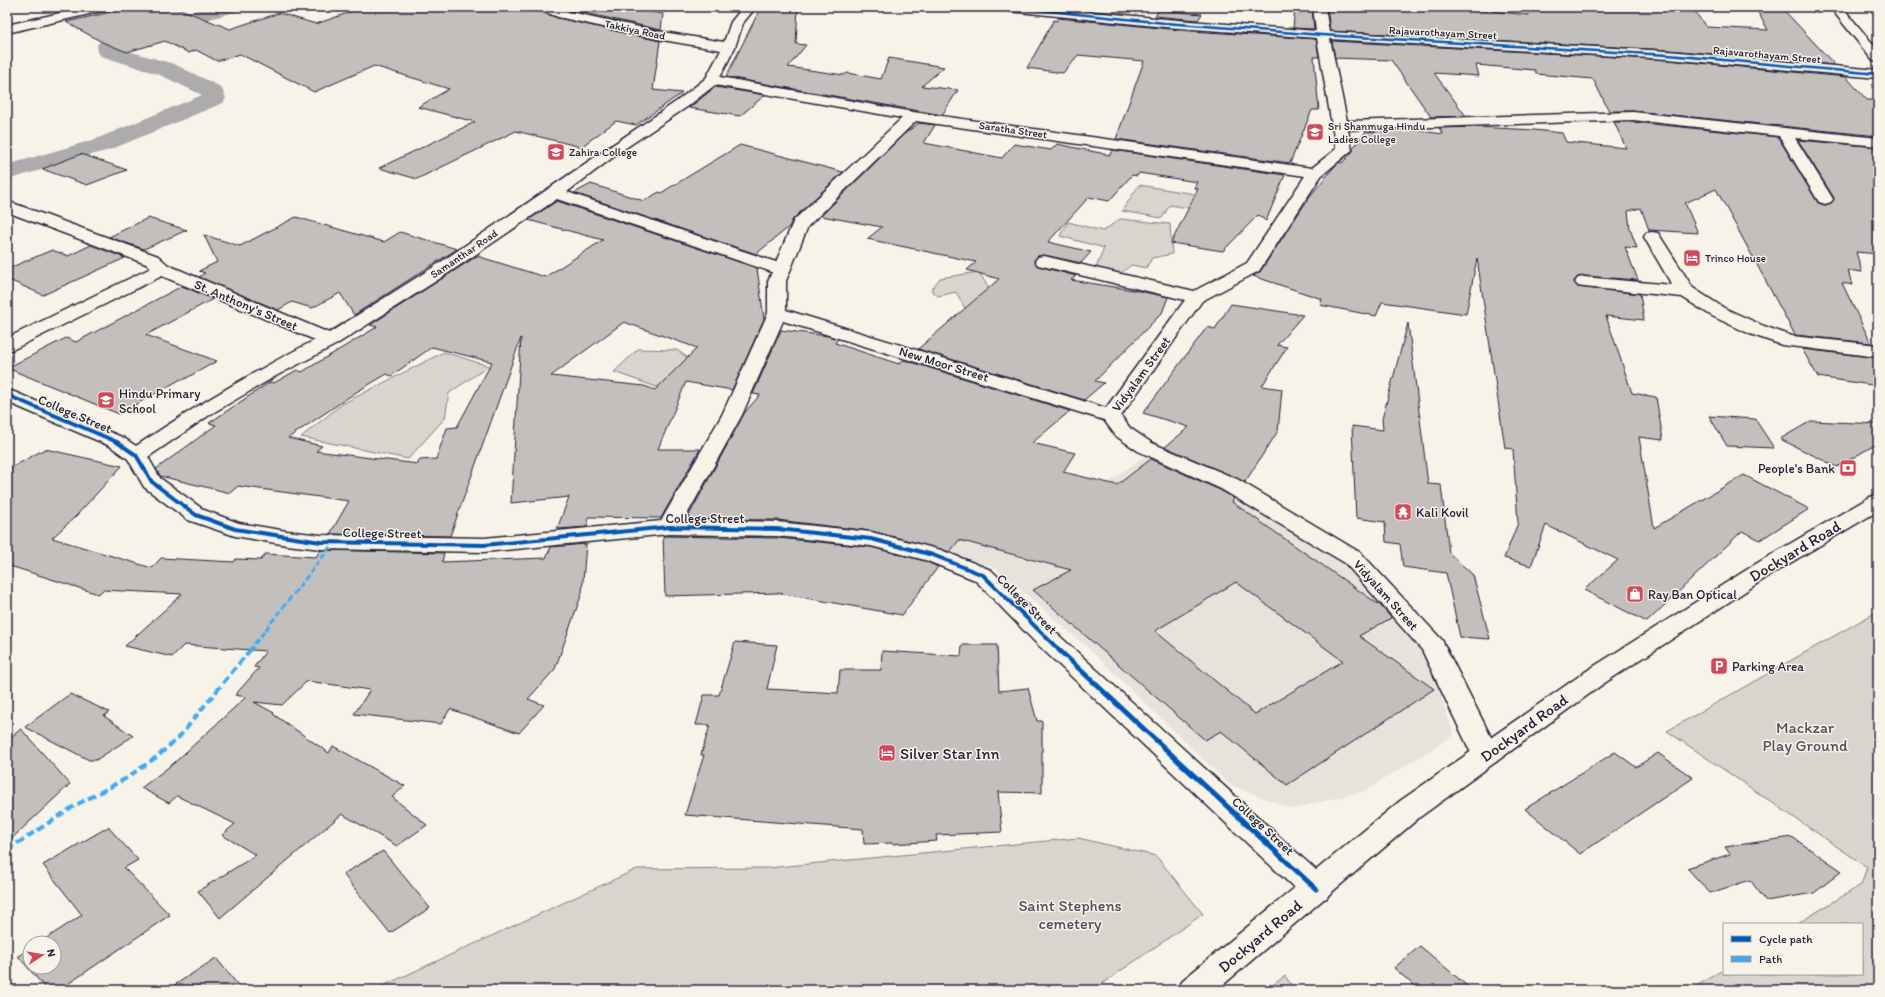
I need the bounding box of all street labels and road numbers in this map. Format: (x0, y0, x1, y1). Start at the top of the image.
street label: Takkiya Road (603, 17, 667, 43)
street label: Rajavarothayam Street (1389, 24, 1497, 42)
street label: Rajavarothayam Street (1712, 44, 1822, 66)
street label: Saratha Street (978, 119, 1048, 141)
street label: Samanthar Road (428, 227, 500, 281)
street label: St. Anthony's Street (192, 276, 300, 334)
street label: Vidyalam Street (1109, 333, 1173, 415)
street label: New Moor Street (897, 343, 991, 385)
street label: College Street (36, 392, 114, 436)
street label: College Street (666, 511, 744, 526)
street label: Dockyard Road (1746, 516, 1844, 586)
street label: College Street (342, 525, 422, 541)
street label: Vidyalam Street (1350, 557, 1422, 633)
street label: College Street (994, 571, 1060, 637)
street label: Dockyard Road (1477, 690, 1572, 766)
street label: College Street (1229, 794, 1297, 858)
street label: Dockyard Road (1214, 895, 1306, 976)

